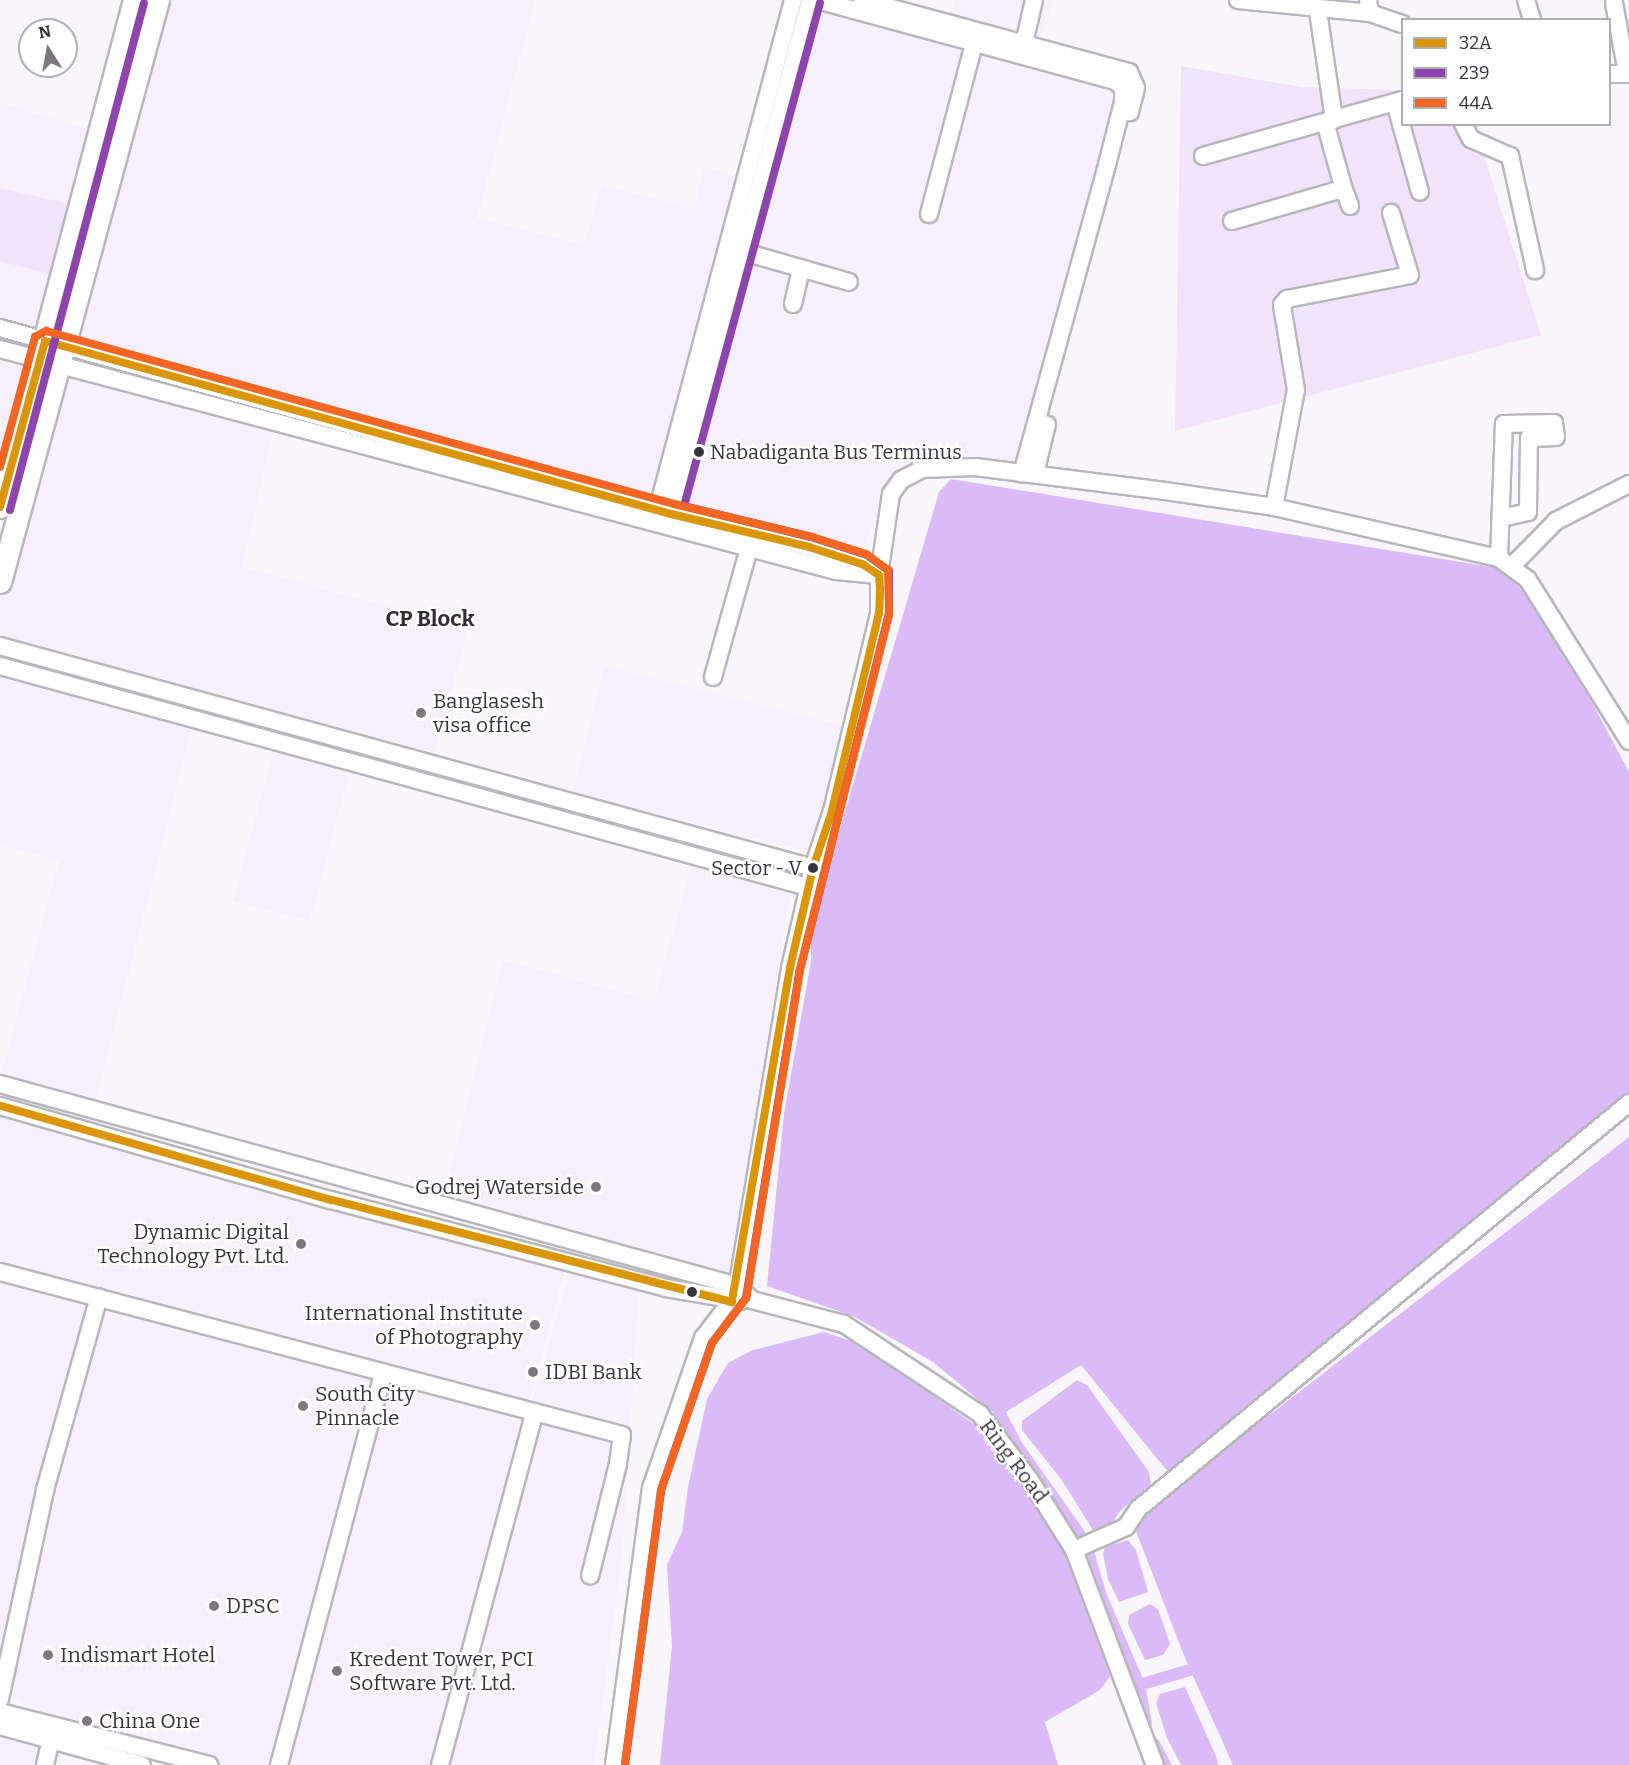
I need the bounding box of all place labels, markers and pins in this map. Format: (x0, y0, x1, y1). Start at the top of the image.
place label: Nabadiganta Bus Terminus (710, 440, 962, 464)
marker: Nabadiganta Bus Terminus (693, 446, 705, 458)
place label: Banglasesh visa office (433, 688, 544, 738)
marker: Banglasesh visa office (414, 706, 428, 720)
place label: Sector - V (711, 856, 802, 880)
marker: Sector - V (807, 862, 819, 874)
place label: Godrej Waterside (415, 1174, 584, 1200)
marker: Godrej Waterside (589, 1180, 603, 1194)
place label: Dynamic Digital Technology Pvt. Ltd. (97, 1219, 289, 1269)
marker: Dynamic Digital Technology Pvt. Ltd. (294, 1237, 308, 1251)
unlabelled marker (686, 1286, 698, 1298)
place label: International Institute of Photography (305, 1300, 523, 1350)
marker: International Institute of Photography (528, 1318, 542, 1332)
place label: IDBI Bank (545, 1359, 642, 1385)
marker: IDBI Bank (526, 1365, 540, 1379)
place label: South City Pinnacle (315, 1381, 415, 1431)
marker: South City Pinnacle (296, 1399, 310, 1413)
place label: DPSC (226, 1593, 279, 1619)
marker: DPSC (207, 1599, 221, 1613)
place label: Indismart Hotel (60, 1642, 215, 1668)
place label: Kredent Tower, PCI Software Pvt. Ltd. (349, 1646, 534, 1696)
marker: Indismart Hotel (41, 1648, 55, 1662)
marker: Kredent Tower, PCI Software Pvt. Ltd. (330, 1664, 344, 1678)
place label: China One (99, 1708, 200, 1734)
marker: China One (80, 1714, 94, 1728)

